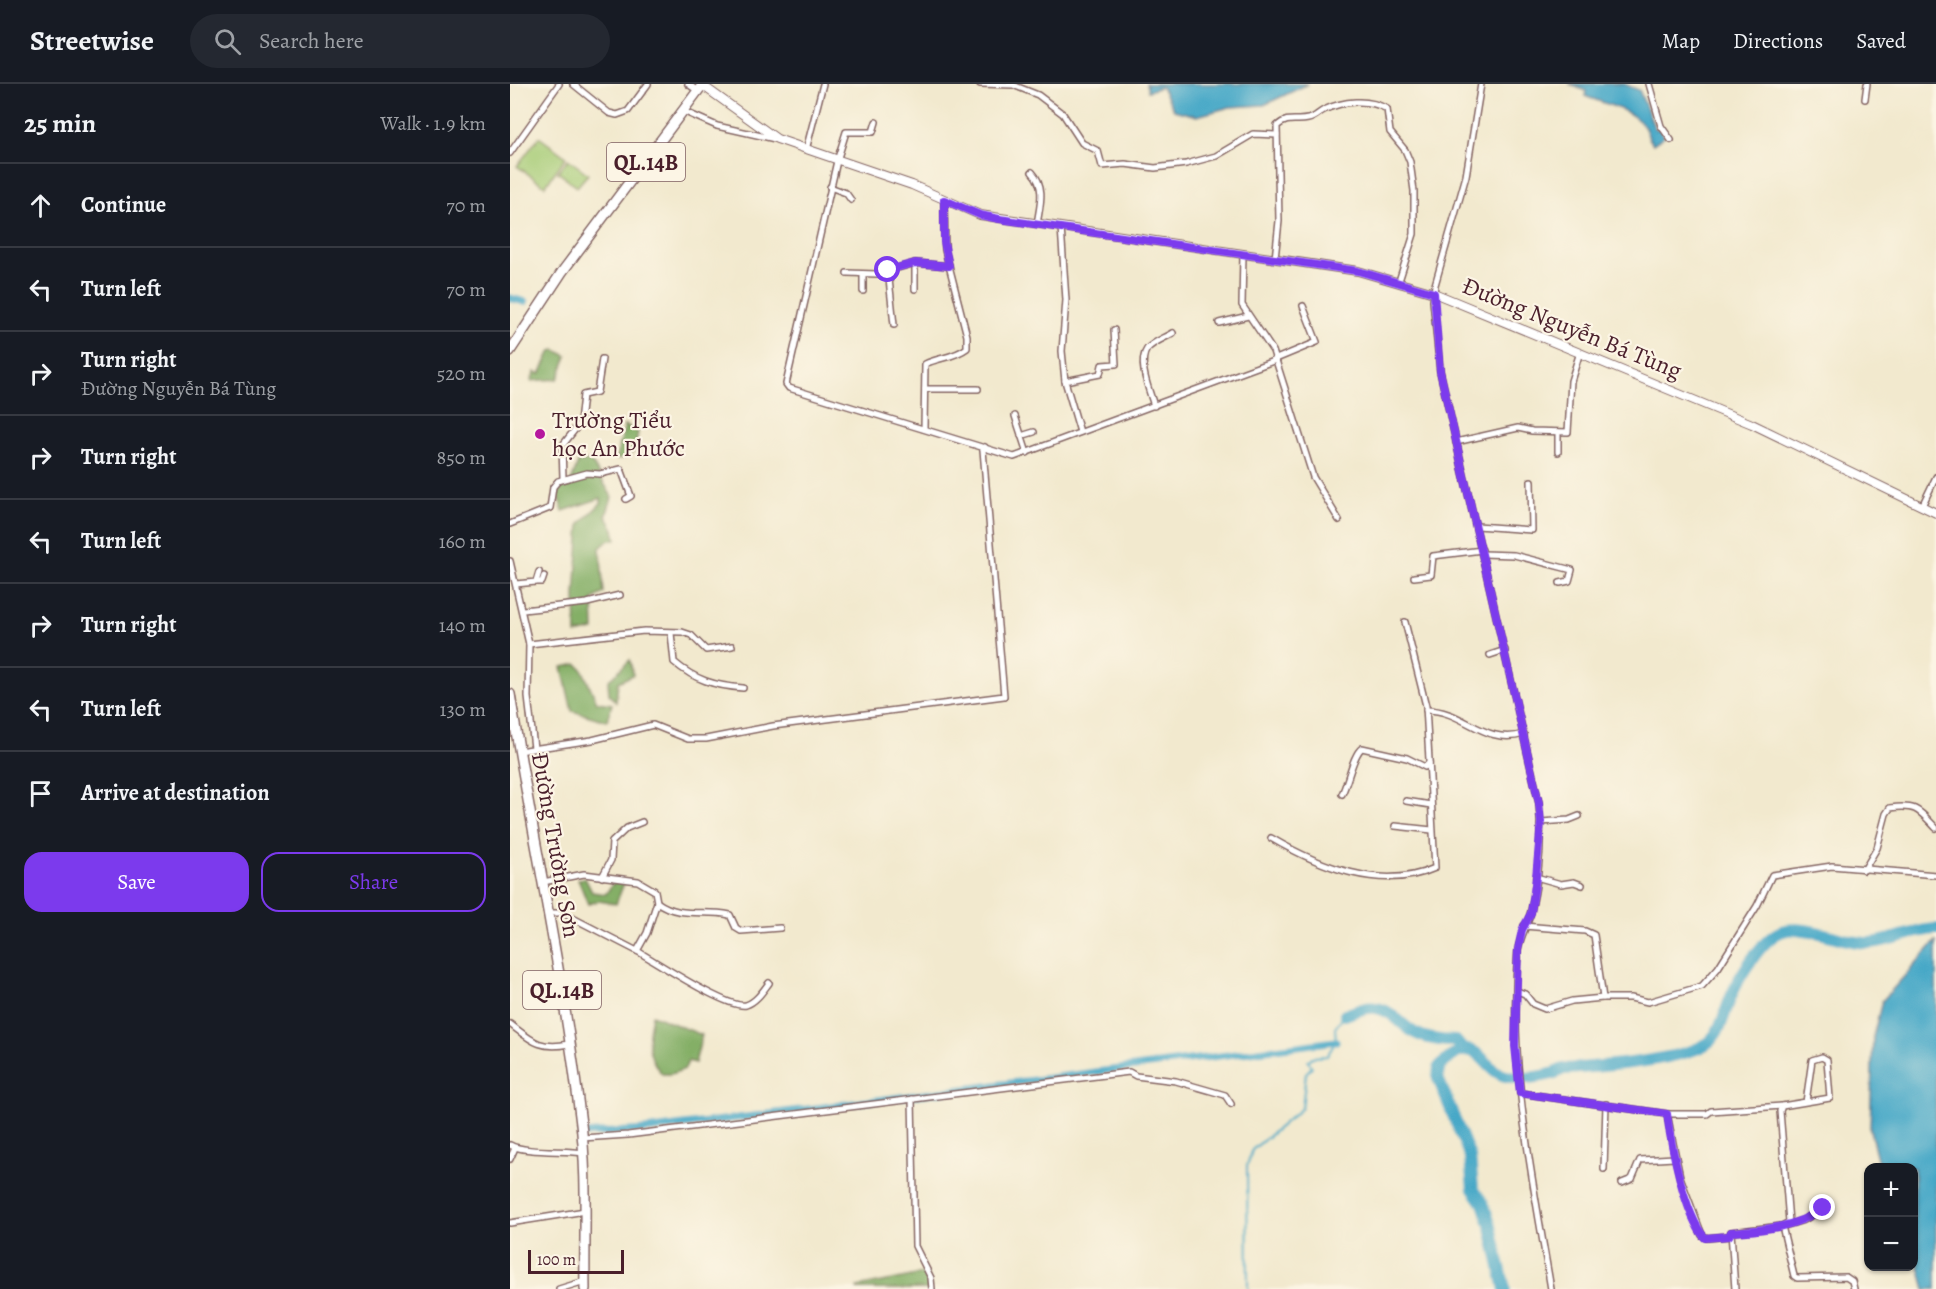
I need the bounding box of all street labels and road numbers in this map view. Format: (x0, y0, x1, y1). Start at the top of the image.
road number: QL.14B (607, 143, 685, 181)
street label: Đường Nguyễn Bá Tùng (1457, 269, 1687, 387)
street label: Đường Trường Sơn (524, 750, 588, 940)
road number: QL.14B (523, 971, 601, 1009)

